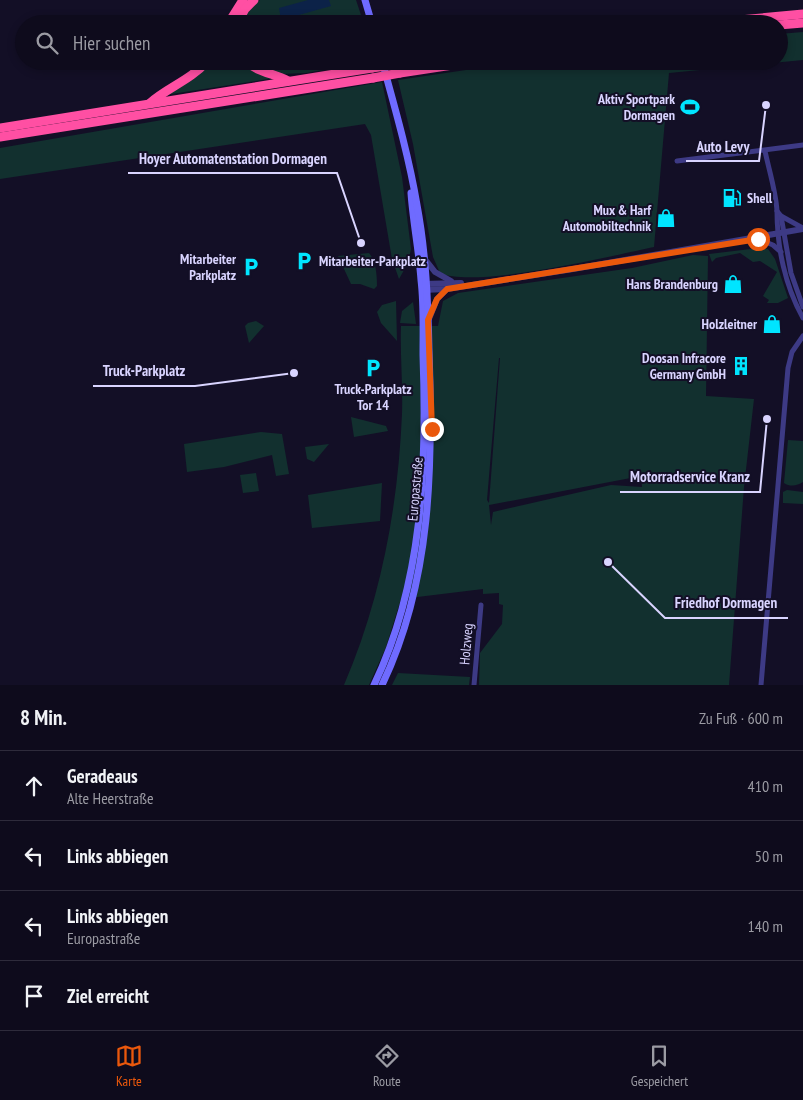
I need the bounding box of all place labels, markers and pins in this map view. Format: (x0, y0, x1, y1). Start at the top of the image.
place label: Aktiv Sportpark Dormagen (597, 90, 675, 124)
sports icon: Aktiv Sportpark Dormagen (679, 96, 701, 118)
callout: Auto Levy (686, 131, 759, 161)
callout: Hoyer Automatenstation Dormagen (128, 143, 337, 173)
fuel station icon: Shell (721, 187, 743, 209)
place label: Shell (747, 189, 773, 207)
place label: Mux & Harf Automobiltechnik (562, 201, 652, 235)
shop icon: Mux & Harf Automobiltechnik (655, 207, 677, 229)
place label: Mitarbeiter Parkplatz (180, 250, 237, 284)
parking icon: Mitarbeiter-Parkplatz (293, 250, 315, 272)
place label: Mitarbeiter-Parkplatz (319, 252, 426, 270)
parking icon: Mitarbeiter Parkplatz (240, 256, 262, 278)
shop icon: Hans Brandenburg (722, 273, 744, 295)
place label: Hans Brandenburg (626, 275, 718, 293)
shop icon: Holzleitner (761, 313, 783, 335)
place label: Holzleitner (702, 315, 758, 333)
place label: Doosan Infracore Germany GmbH (642, 349, 726, 383)
building icon: Doosan Infracore Germany GmbH (730, 355, 752, 377)
callout: Truck-Parkplatz (93, 356, 195, 386)
parking icon: Truck-Parkplatz Tor 14 (362, 357, 384, 379)
place label: Truck-Parkplatz Tor 14 (334, 380, 412, 414)
callout: Motorradservice Kranz (620, 462, 760, 492)
callout: Friedhof Dormagen (665, 588, 788, 618)

